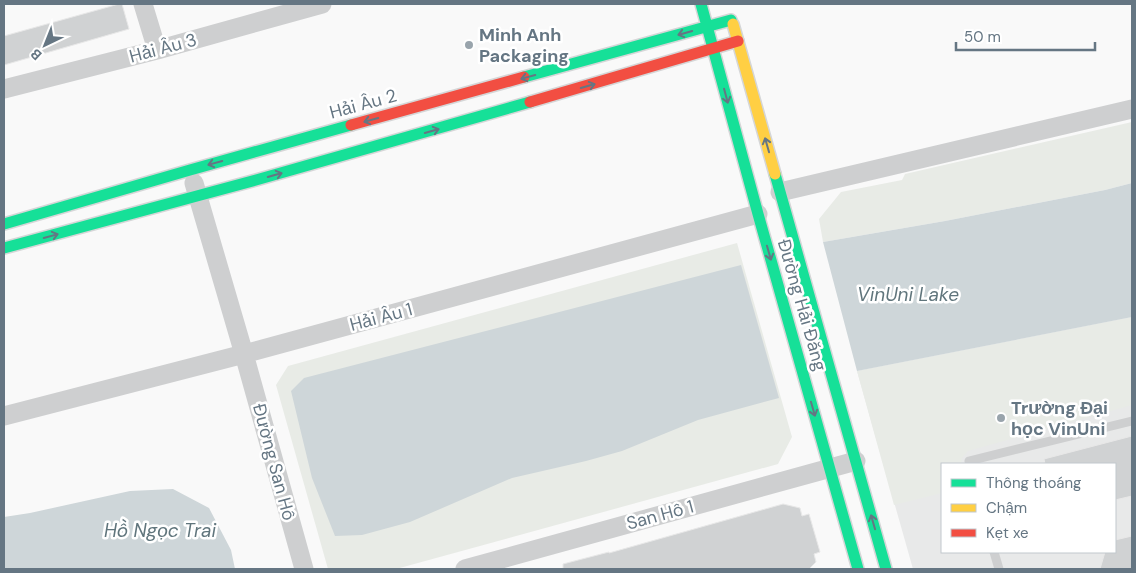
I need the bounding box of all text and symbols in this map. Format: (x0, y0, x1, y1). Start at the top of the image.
north arrow (20, 20, 70, 70)
scale bar (956, 20, 1095, 52)
place label: Minh Anh Packaging (479, 23, 569, 68)
street label: Hải Âu 3 (127, 27, 199, 69)
text: 50 m (964, 27, 1001, 47)
one-way arrow (677, 29, 693, 39)
marker: Minh Anh Packaging (463, 39, 475, 51)
text: B (27, 45, 46, 64)
one-way arrow (520, 72, 536, 82)
one-way arrow (579, 80, 595, 90)
street label: Hải Âu 2 (327, 84, 399, 124)
one-way arrow (722, 88, 732, 104)
one-way arrow (364, 116, 380, 125)
one-way arrow (423, 125, 439, 135)
one-way arrow (761, 137, 771, 153)
one-way arrow (207, 159, 223, 169)
one-way arrow (267, 169, 283, 179)
one-way arrow (42, 230, 58, 240)
street label: Đường Hải Đăng (772, 236, 832, 374)
one-way arrow (764, 245, 774, 261)
water label: VinUni Lake (857, 282, 959, 307)
street label: Hải Âu 1 (347, 297, 415, 337)
place label: Trường Đại học VinUni (1011, 396, 1108, 441)
street label: Đường San Hô (247, 401, 301, 523)
one-way arrow (809, 401, 819, 417)
marker: Trường Đại học VinUni (995, 412, 1007, 424)
legend (941, 463, 1116, 553)
text: Thông thoáng (986, 473, 1081, 493)
street label: San Hô 1 (624, 495, 696, 535)
text: Chậm (986, 498, 1027, 518)
one-way arrow (868, 515, 878, 531)
water label: Hồ Ngọc Trai (104, 518, 217, 543)
text: Kẹt xe (986, 523, 1029, 543)

